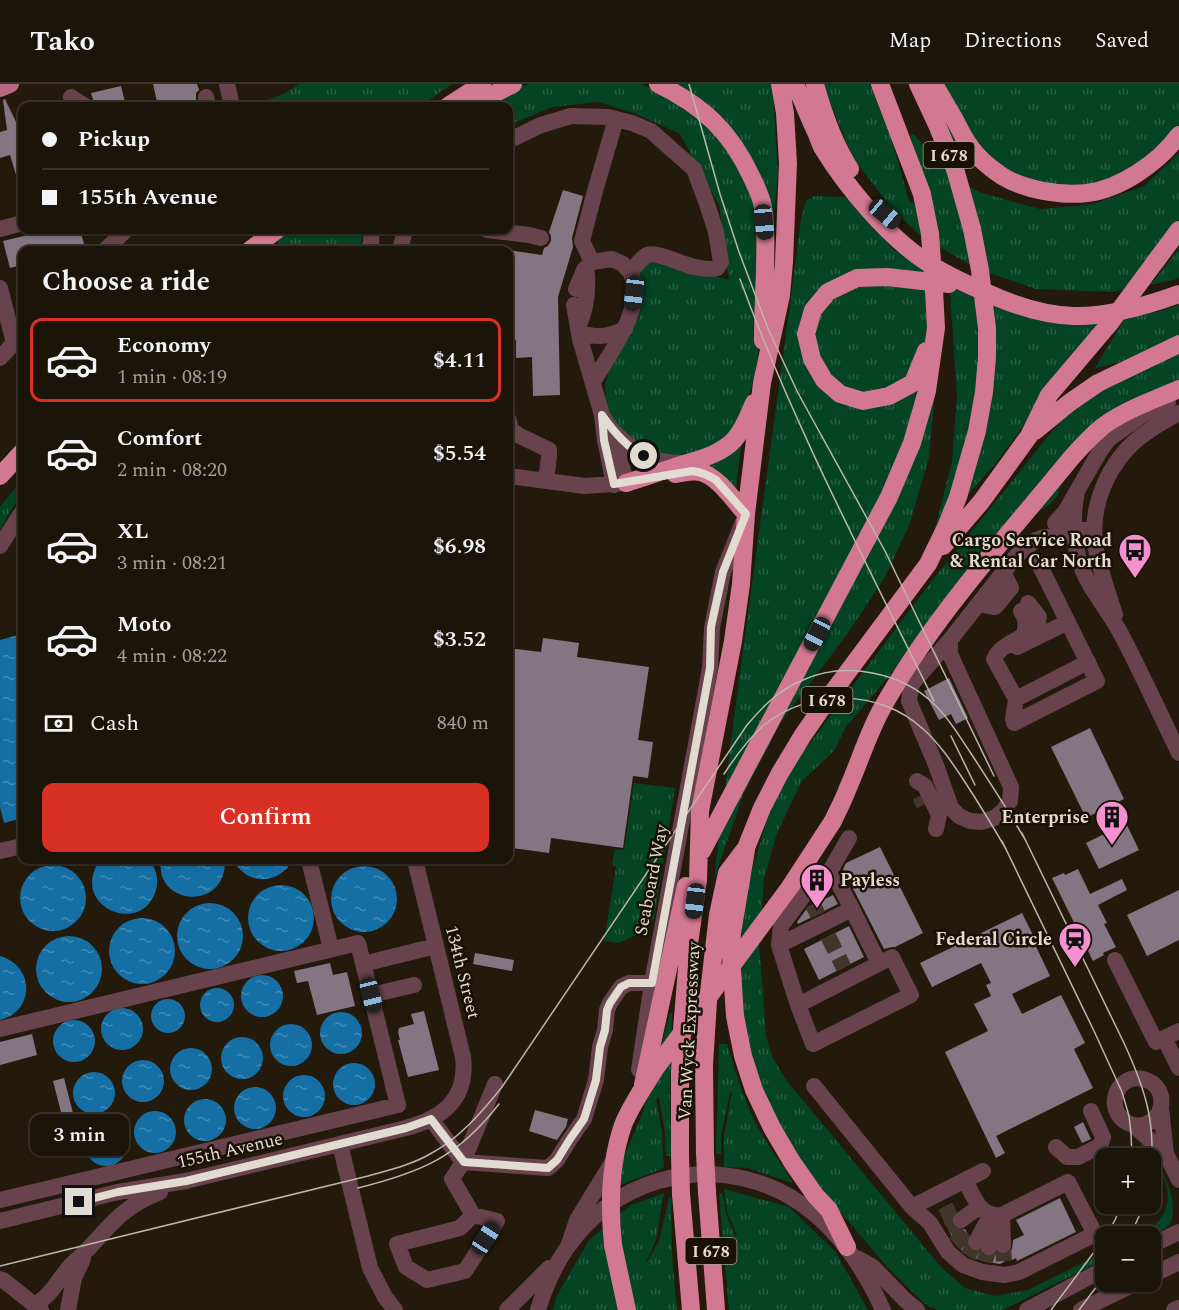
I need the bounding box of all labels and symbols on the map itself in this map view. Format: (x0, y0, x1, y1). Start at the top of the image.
road number: I 678 (924, 142, 974, 168)
car (865, 196, 905, 232)
car (753, 203, 775, 241)
car (623, 274, 645, 312)
route start (630, 442, 657, 469)
place label: Cargo Service Road & Rental Car North (950, 527, 1112, 575)
bus stop icon: Cargo Service Road & Rental Car North (1117, 532, 1153, 579)
car (801, 614, 833, 654)
road number: I 678 (802, 687, 852, 713)
building icon: Enterprise (1094, 799, 1130, 846)
place label: Enterprise (1001, 804, 1089, 831)
street label: Seaboard Way (627, 821, 676, 938)
building icon: Payless (799, 862, 835, 909)
place label: Payless (840, 867, 900, 894)
car (684, 882, 706, 920)
station icon: Federal Circle (1057, 921, 1093, 968)
street label: 134th Street (438, 922, 487, 1022)
place label: Federal Circle (935, 926, 1052, 953)
street label: Van Wyck Expressway (671, 940, 708, 1121)
car (358, 975, 384, 1015)
callout: 3 min (29, 1115, 128, 1157)
street label: 155th Avenue (175, 1125, 286, 1176)
route end (65, 1188, 92, 1215)
car (469, 1218, 503, 1258)
road number: I 678 (686, 1238, 736, 1264)

